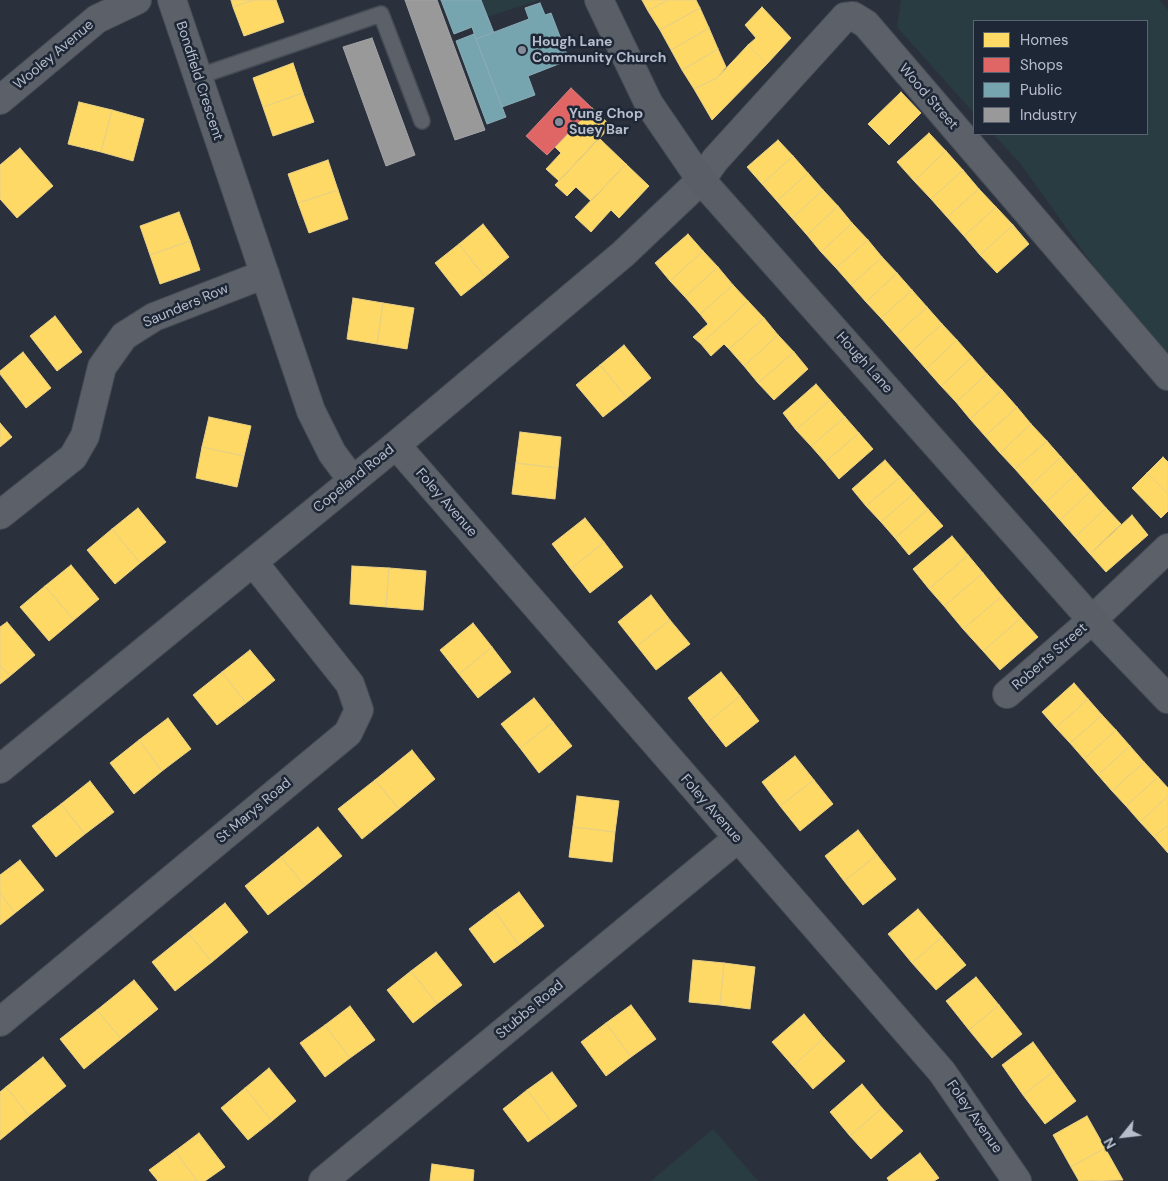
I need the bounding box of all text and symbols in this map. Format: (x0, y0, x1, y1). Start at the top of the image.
street label: Wooley Avenue (11, 17, 97, 93)
street label: Bondfield Crescent (172, 19, 226, 143)
legend (973, 20, 1148, 135)
text: Homes (1020, 30, 1069, 50)
place label: Hough Lane Community Church (532, 34, 666, 66)
marker: Hough Lane Community Church (516, 44, 528, 56)
text: Shops (1020, 55, 1063, 75)
street label: Wood Street (895, 61, 961, 133)
text: Public (1020, 80, 1062, 100)
text: Industry (1020, 105, 1077, 125)
place label: Yung Chop Suey Bar (569, 106, 643, 138)
marker: Yung Chop Suey Bar (553, 116, 565, 128)
street label: Saunders Row (141, 280, 231, 332)
street label: Hough Lane (832, 329, 896, 397)
street label: Copeland Road (310, 441, 398, 517)
street label: Foley Avenue (412, 465, 480, 541)
street label: Roberts Street (1009, 620, 1091, 694)
street label: Foley Avenue (677, 771, 745, 847)
street label: St Marys Road (213, 775, 295, 847)
street label: Stubbs Road (493, 977, 567, 1043)
street label: Foley Avenue (943, 1077, 1005, 1157)
north arrow (1098, 1111, 1148, 1161)
text: N (1100, 1134, 1120, 1152)

